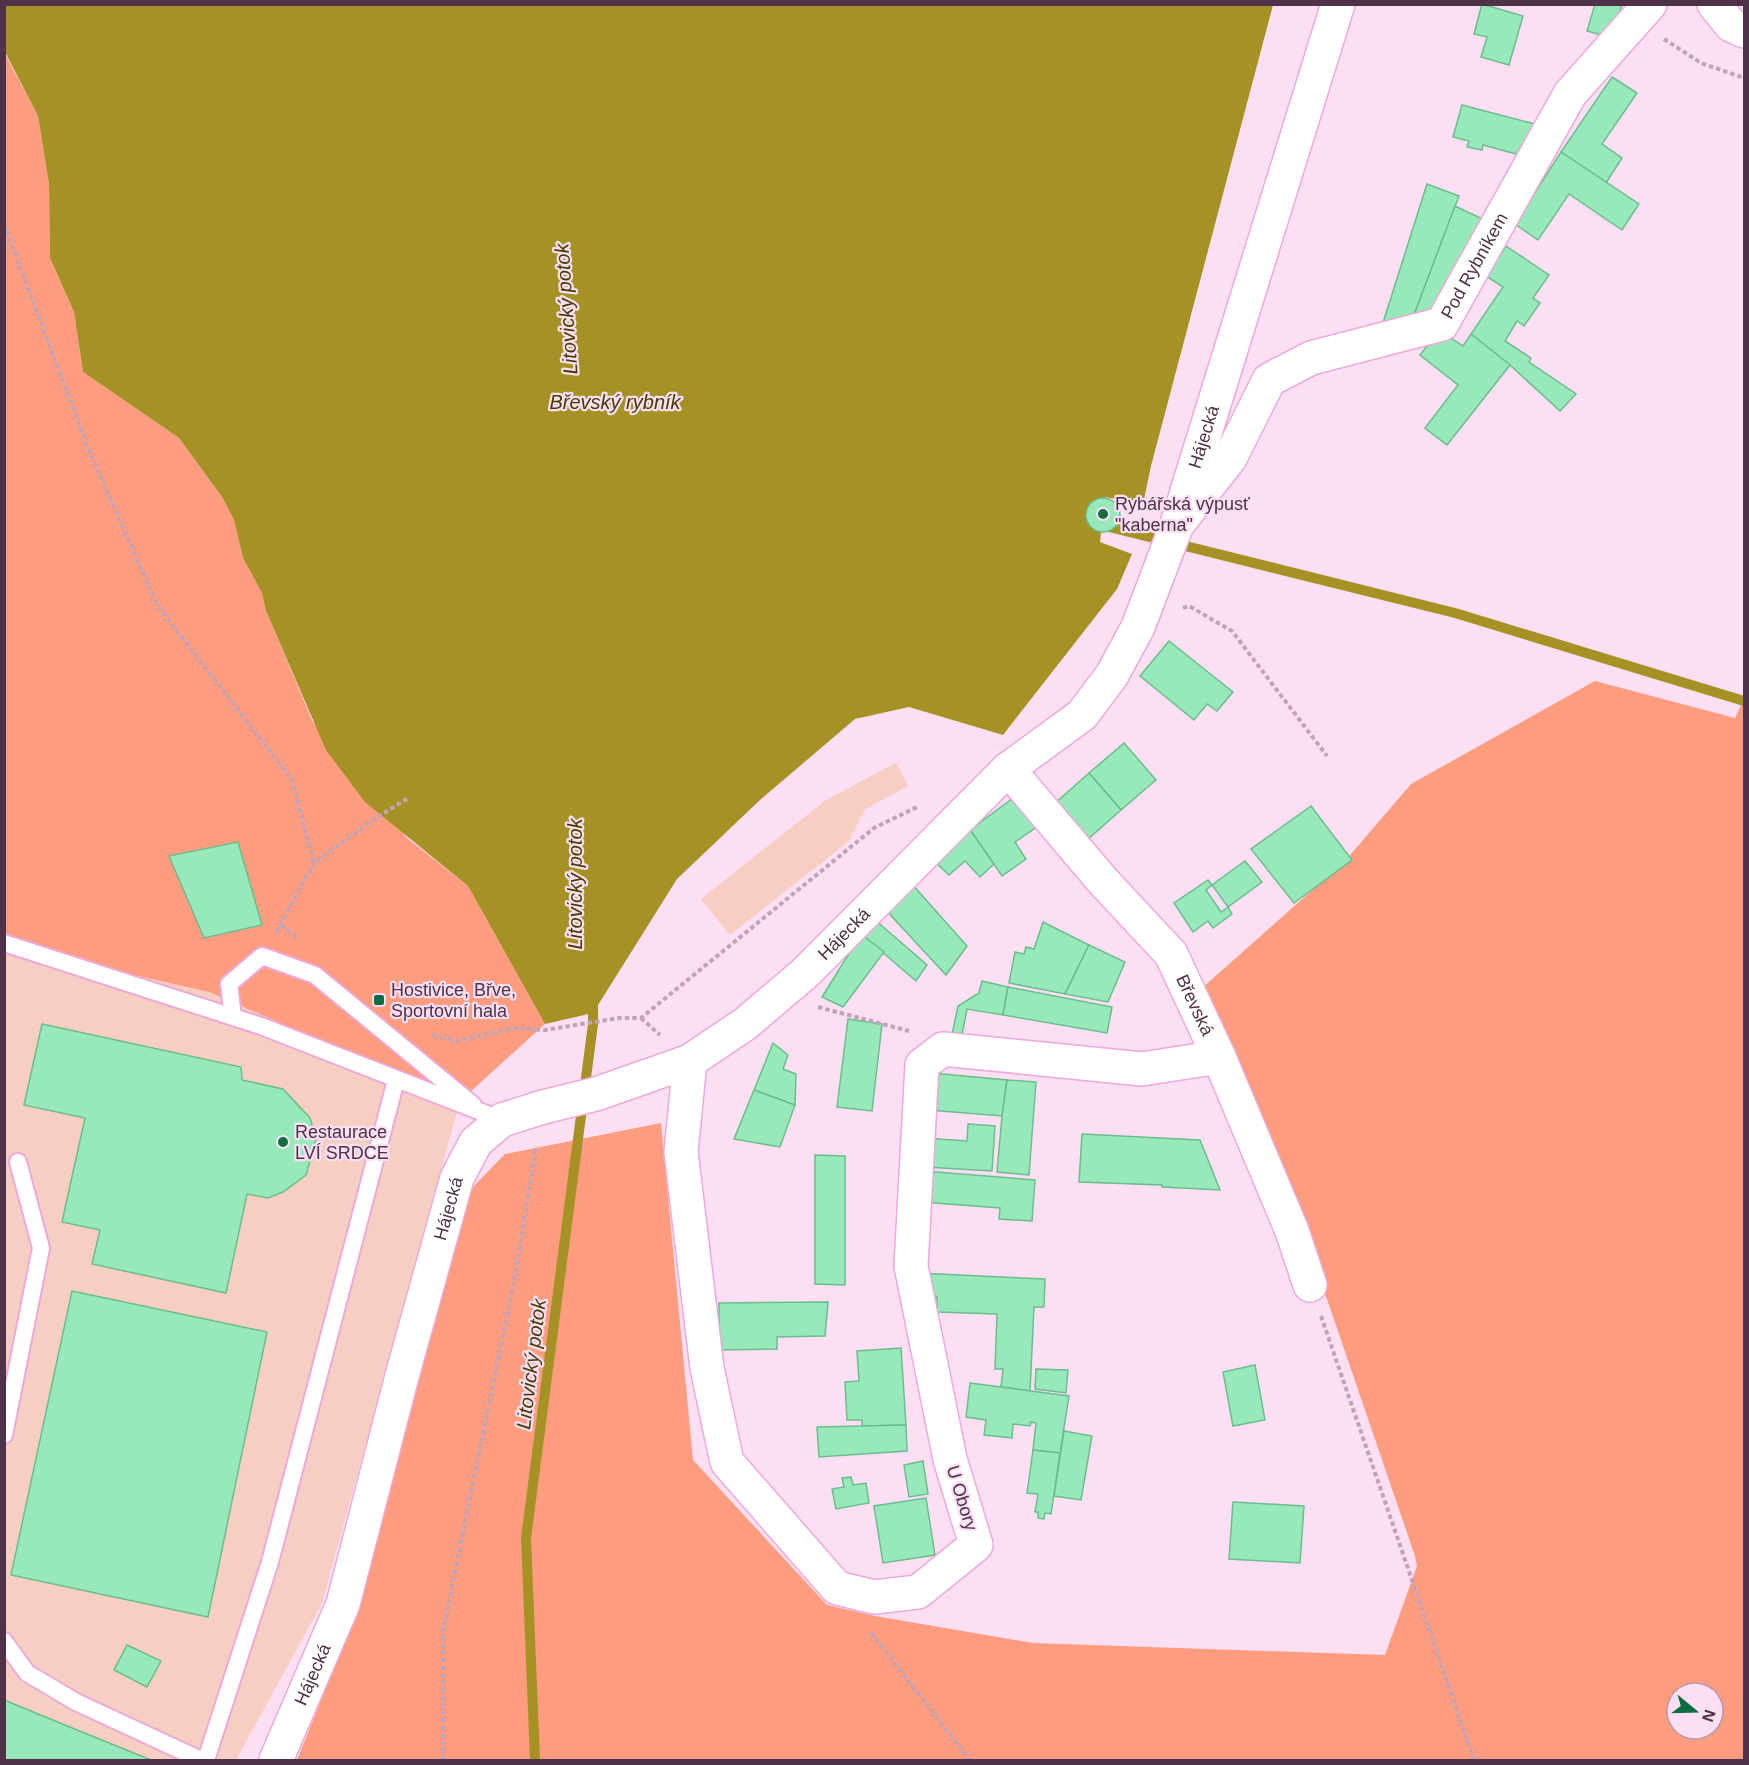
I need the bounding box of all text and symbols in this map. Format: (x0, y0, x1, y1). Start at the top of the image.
street label: Pod Rybníkem (1437, 209, 1512, 322)
water label: Litovický potok (550, 242, 582, 375)
water label: Břevský rybník (549, 391, 682, 413)
street label: Hájecká (1185, 402, 1223, 471)
place label: Rybářská výpusť "kaberna" (1115, 494, 1250, 535)
marker: Rybářská výpusť "kaberna" (1096, 507, 1110, 521)
water label: Litovický potok (564, 817, 586, 950)
street label: Hájecká (814, 903, 875, 964)
street label: Břevská (1172, 971, 1218, 1040)
place label: Hostivice, Břve, Sportovní hala (391, 980, 516, 1021)
marker: Hostivice, Břve, Sportovní hala (372, 993, 386, 1007)
place label: Restaurace LVÍ SRDCE (295, 1122, 389, 1163)
marker: Restaurace LVÍ SRDCE (276, 1135, 290, 1149)
street label: Hájecká (430, 1174, 467, 1243)
water label: Litovický potok (512, 1297, 550, 1430)
street label: U Obory (943, 1463, 981, 1533)
street label: Hájecká (291, 1640, 335, 1708)
north arrow (1665, 1681, 1725, 1741)
text: N (1699, 1707, 1719, 1724)

